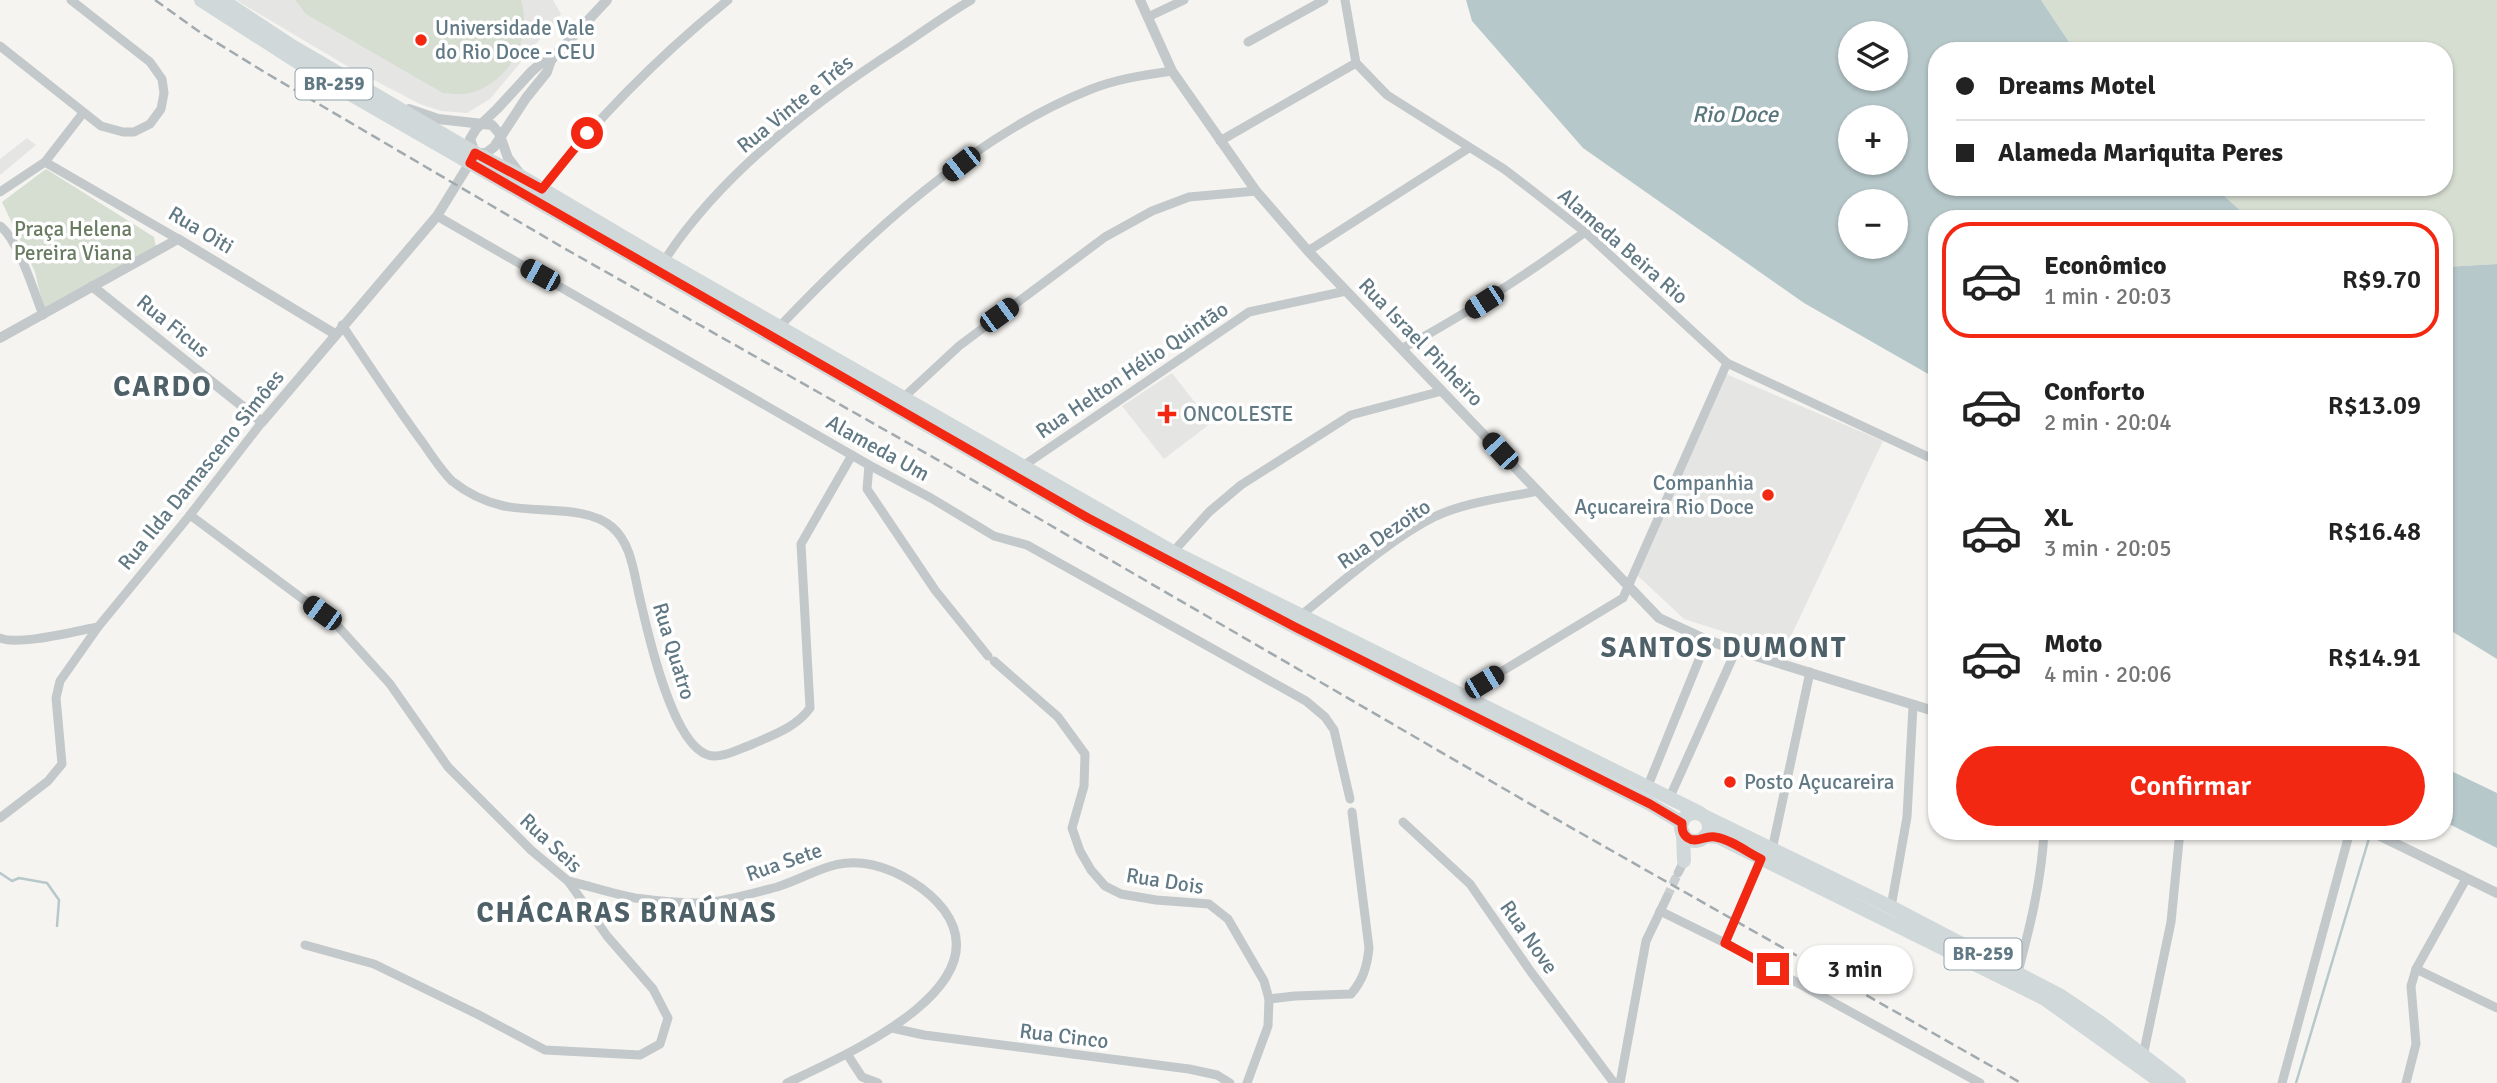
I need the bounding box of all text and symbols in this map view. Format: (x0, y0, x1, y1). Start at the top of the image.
place label: Universidade Vale do Rio Doce - CEU (435, 15, 596, 65)
map controls (1838, 21, 1908, 259)
button: layers (1838, 21, 1908, 91)
marker: Universidade Vale do Rio Doce - CEU (413, 32, 429, 48)
street label: Rua Vinte e Três (732, 49, 858, 159)
road number: BR-259 (296, 68, 372, 100)
text: Dreams Motel (1998, 70, 2156, 102)
water label: Rio Doce (1692, 100, 1780, 129)
button: + (1838, 105, 1908, 175)
route start (571, 117, 603, 149)
text: Alameda Mariquita Peres (1998, 137, 2283, 169)
car (938, 143, 985, 185)
street label: Alameda Beira Rio (1553, 182, 1693, 310)
button: − (1838, 189, 1908, 259)
street label: Rua Oiti (164, 200, 238, 260)
park label: Praça Helena Pereira Viana (14, 216, 132, 266)
icon: car (1960, 249, 2023, 312)
text: Econômico (2044, 250, 2167, 282)
car (517, 256, 564, 294)
text: R$9.70 (2342, 264, 2421, 296)
street label: Rua Israel Pinheiro (1353, 272, 1489, 412)
car (1461, 282, 1508, 322)
text: 1 min · 20:03 (2044, 282, 2172, 311)
street label: Rua Ficus (131, 289, 215, 363)
car (976, 294, 1023, 336)
street label: Rua Helton Hélio Quintão (1031, 296, 1233, 444)
street label: Rua Ilda Damasceno Simôes (112, 365, 290, 575)
district label: CARDO (113, 370, 213, 404)
icon: car (1960, 375, 2023, 438)
text: Conforto (2044, 376, 2145, 408)
text: R$13.09 (2328, 390, 2421, 422)
place label: ONCOLESTE (1183, 401, 1293, 427)
marker: ONCOLESTE (1157, 404, 1177, 424)
text: 2 min · 20:04 (2044, 408, 2172, 437)
street label: Alameda Um (822, 409, 934, 487)
car (1478, 428, 1523, 474)
place label: Companhia Açucareira Rio Doce (1574, 470, 1754, 520)
marker: Companhia Açucareira Rio Doce (1760, 487, 1776, 503)
street label: Rua Dezoito (1333, 493, 1435, 575)
icon: car (1960, 501, 2023, 564)
text: XL (2044, 502, 2074, 534)
text: R$16.48 (2328, 516, 2421, 548)
text: 3 min · 20:05 (2044, 534, 2172, 563)
car (299, 592, 346, 634)
street label: Rua Quatro (647, 599, 701, 703)
icon: car (1960, 627, 2023, 690)
text: Moto (2044, 628, 2102, 660)
district label: SANTOS DUMONT (1601, 631, 1847, 665)
text: R$14.91 (2328, 642, 2421, 674)
text: 4 min · 20:06 (2044, 660, 2172, 689)
car (1461, 662, 1508, 702)
button: Confirmar (1956, 746, 2425, 826)
place label: Posto Açucareira (1744, 769, 1894, 795)
marker: Posto Açucareira (1722, 774, 1738, 790)
street label: Rua Seis (514, 808, 588, 878)
street label: Rua Sete (743, 837, 825, 887)
street label: Rua Dois (1124, 862, 1206, 900)
district label: CHÁCARAS BRAÚNAS (476, 894, 778, 930)
street label: Rua Nove (1494, 895, 1564, 979)
road number: BR-259 (1944, 938, 2022, 970)
callout: 3 min (1798, 944, 1913, 993)
route end (1757, 953, 1789, 985)
text: 3 min (1827, 955, 1883, 984)
street label: Rua Cinco (1018, 1018, 1110, 1054)

